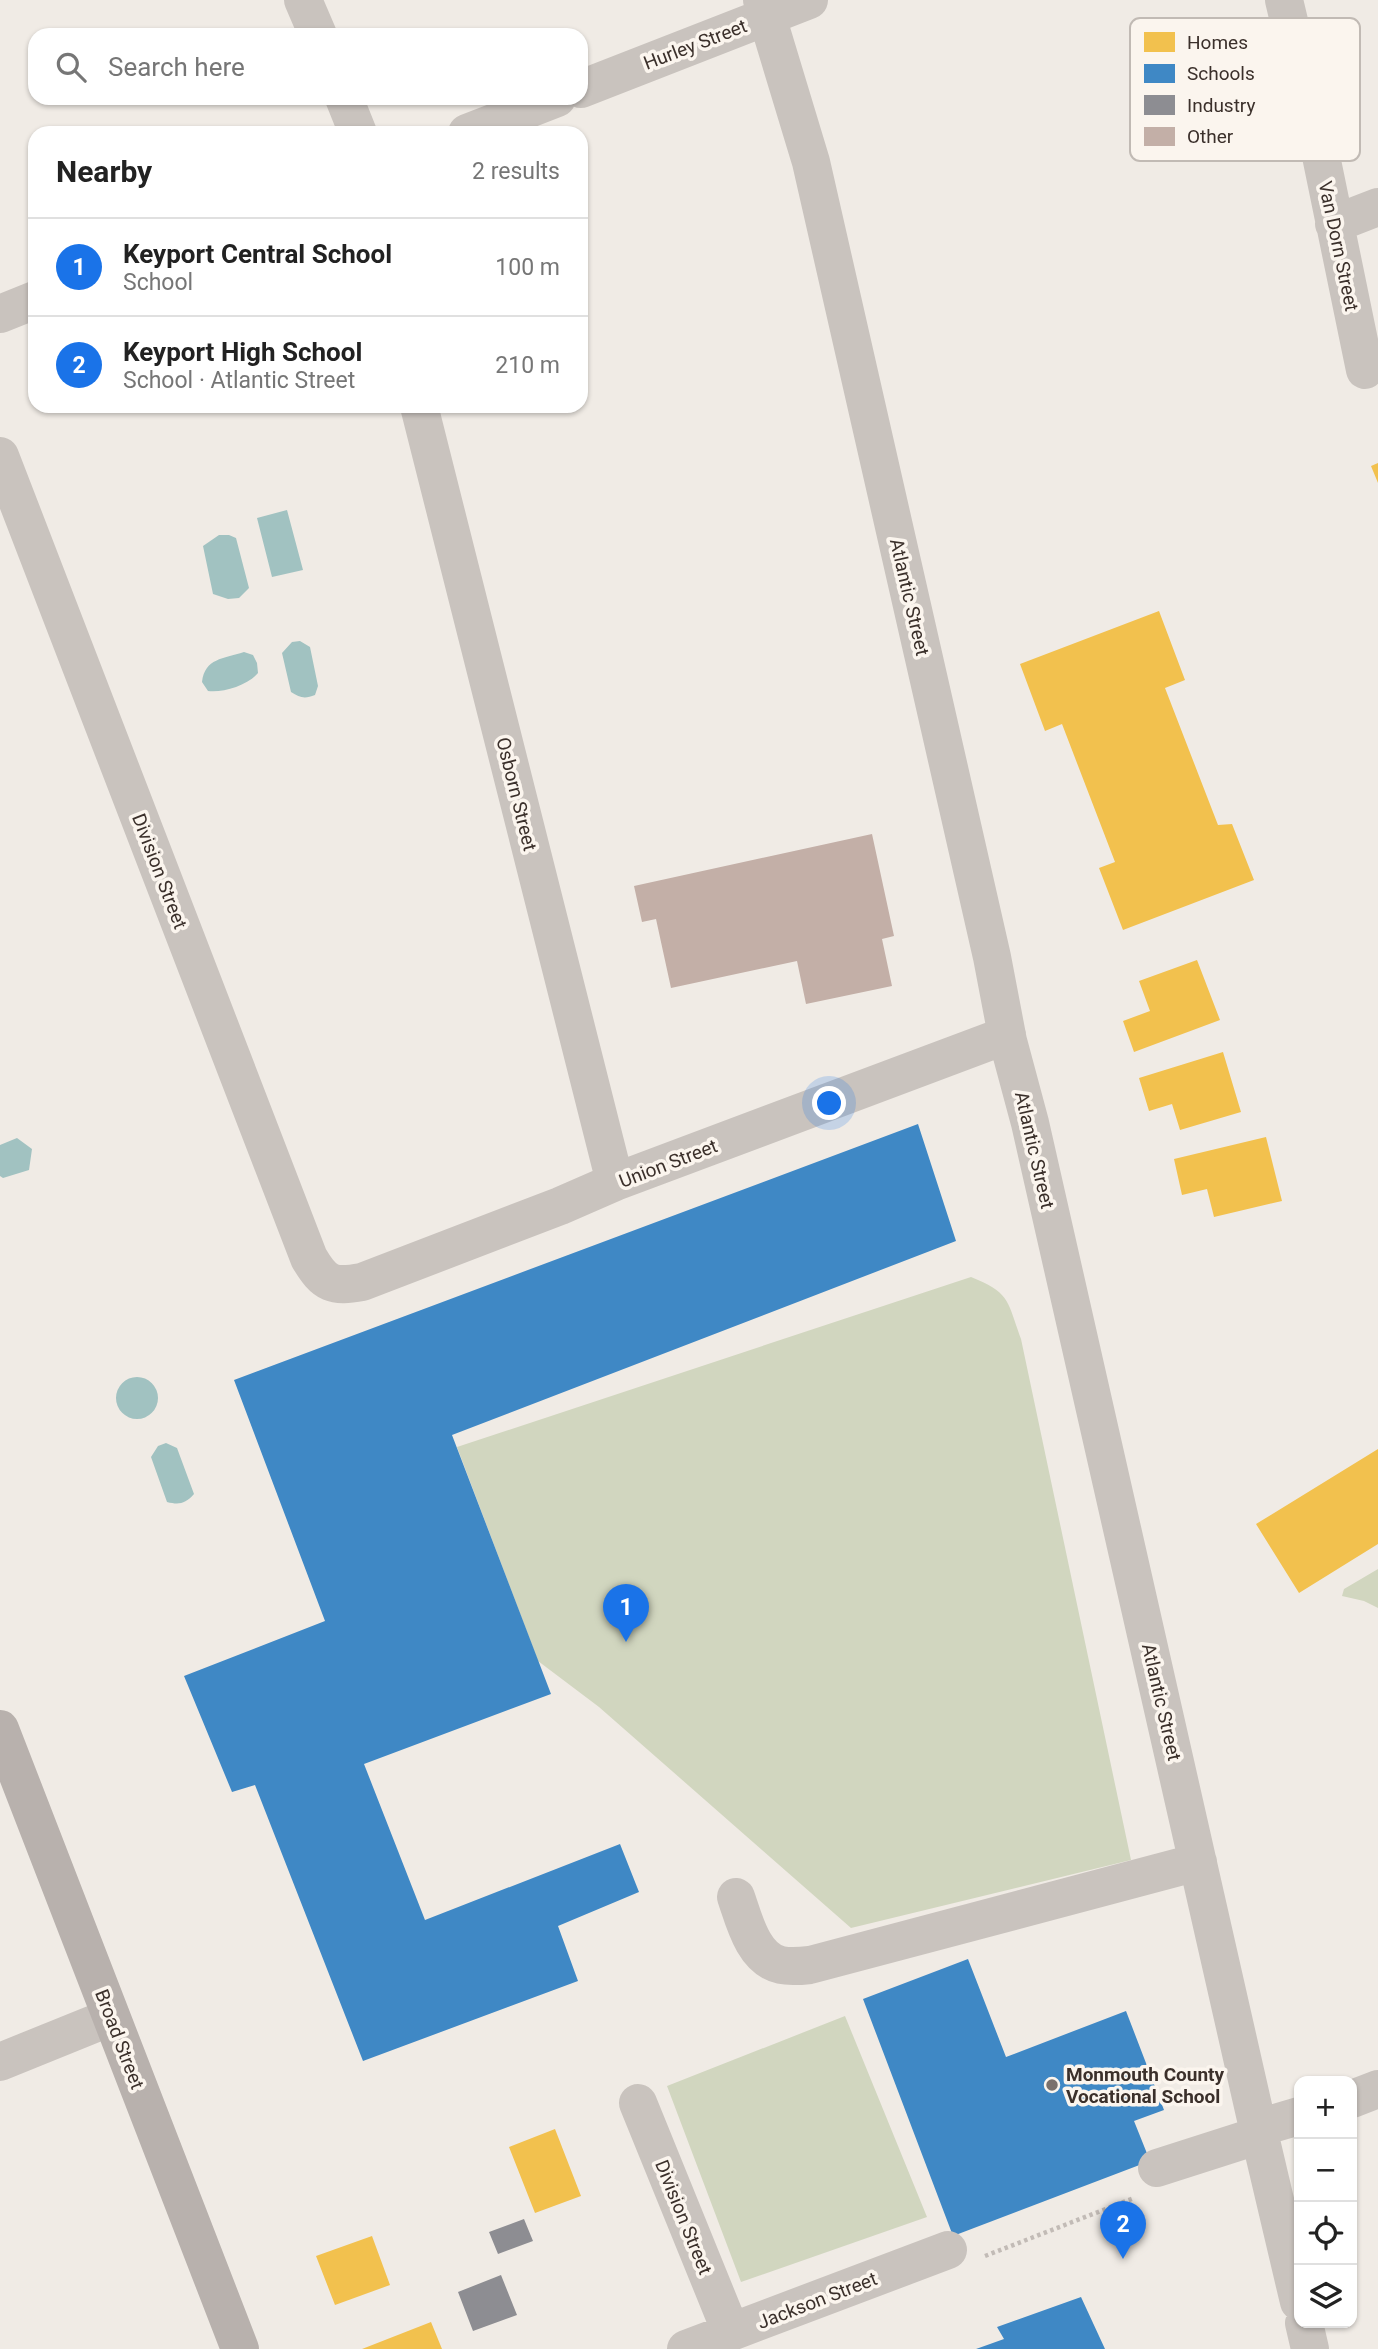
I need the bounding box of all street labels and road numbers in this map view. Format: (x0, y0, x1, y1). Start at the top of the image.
street label: Hurley Street (640, 14, 750, 75)
street label: Van Dorn Street (1314, 179, 1364, 313)
street label: Atlantic Street (885, 536, 934, 658)
street label: Osborn Street (491, 735, 542, 853)
street label: Division Street (127, 810, 192, 932)
street label: Atlantic Street (1010, 1089, 1059, 1211)
street label: Union Street (616, 1134, 721, 1193)
street label: Atlantic Street (1137, 1641, 1186, 1763)
street label: Broad Street (90, 1986, 149, 2092)
street label: Division Street (650, 2157, 717, 2278)
street label: Jackson Street (754, 2267, 880, 2334)

